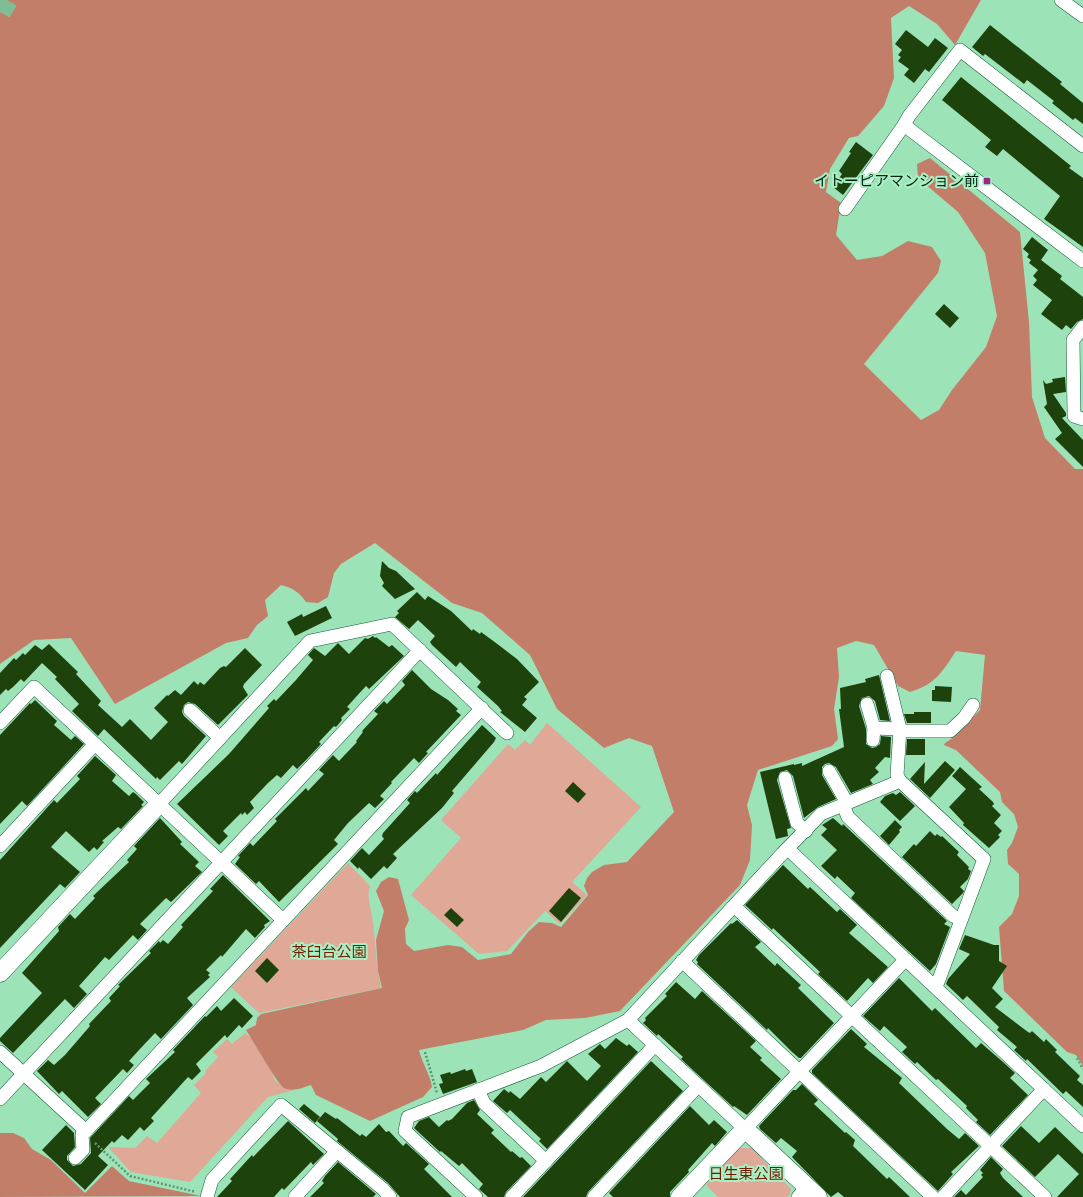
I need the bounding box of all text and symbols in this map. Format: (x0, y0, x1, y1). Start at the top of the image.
place label: イトーピアマンション前 (814, 169, 979, 192)
marker: イトーピアマンション前 (982, 176, 992, 186)
park label: 茶臼台公園 (291, 940, 367, 963)
park label: 日生東公園 (708, 1162, 784, 1185)

